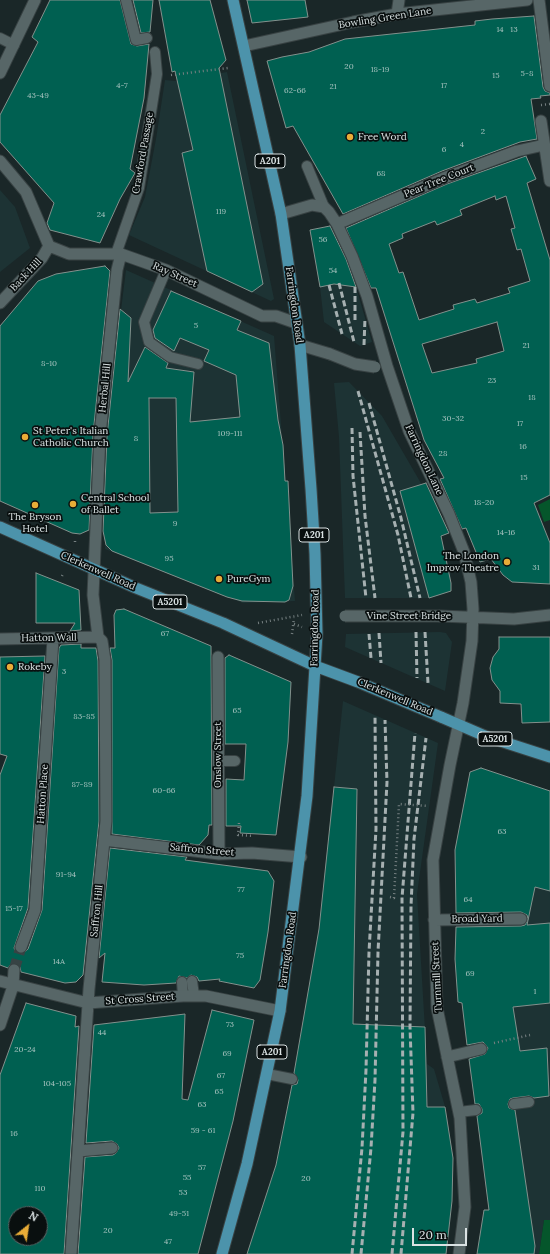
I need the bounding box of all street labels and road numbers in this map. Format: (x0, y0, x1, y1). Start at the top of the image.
street label: Bowling Green Lane (338, 5, 432, 31)
street label: Crawford Passage (130, 111, 156, 195)
road number: A201 (255, 154, 285, 168)
street label: Pear Tree Court (402, 161, 476, 201)
street label: Back Hill (8, 256, 44, 294)
street label: Ray Street (151, 260, 199, 290)
street label: Farringdon Road (283, 266, 305, 344)
street label: Herbal Hill (96, 363, 114, 413)
street label: Farringdon Lane (402, 423, 446, 497)
road number: A201 (299, 528, 329, 542)
street label: Clerkenwell Road (59, 549, 137, 593)
street label: Farringdon Road (308, 589, 322, 667)
road number: A5201 (153, 595, 187, 609)
street label: Vine Street Bridge (367, 610, 451, 622)
street label: Hatton Wall (21, 632, 77, 644)
street label: Clerkenwell Road (356, 676, 434, 718)
street label: Onslow Street (212, 722, 224, 788)
road number: A5201 (478, 732, 512, 746)
street label: Hatton Place (35, 764, 51, 824)
street label: Saffron Street (169, 841, 235, 859)
street label: Saffron Hill (88, 884, 106, 938)
street label: Farringdon Road (277, 911, 299, 989)
street label: Broad Yard (451, 913, 503, 925)
street label: Turnmill Street (429, 941, 445, 1013)
street label: St Cross Street (105, 991, 175, 1007)
road number: A201 (257, 1045, 287, 1059)

